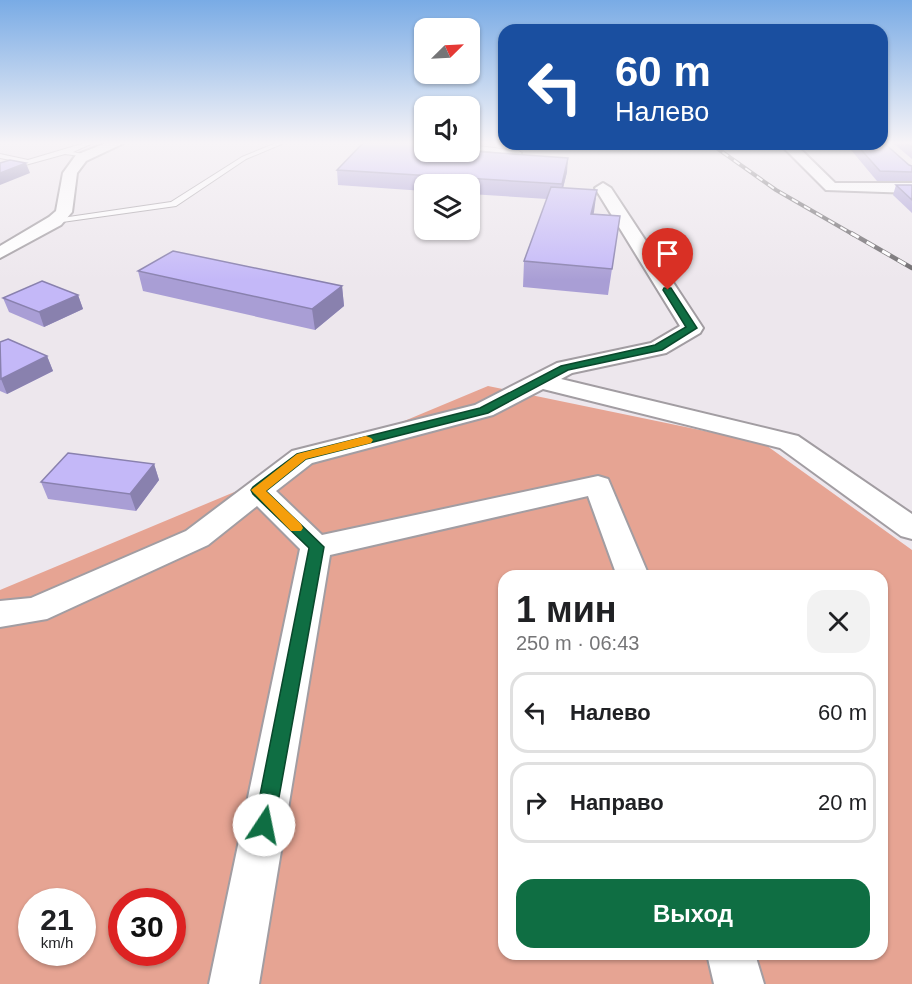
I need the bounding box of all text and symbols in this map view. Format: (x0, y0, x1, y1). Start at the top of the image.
north arrow (414, 18, 480, 84)
map controls (414, 18, 480, 240)
icon: left (516, 48, 594, 126)
text: 60 m (615, 48, 711, 95)
button: sound (414, 96, 480, 162)
text: Налево (615, 97, 709, 127)
button: layers (414, 174, 480, 240)
pin (642, 228, 693, 290)
icon: arrive (651, 237, 684, 270)
text: 1 мин (516, 589, 617, 630)
button: close (807, 590, 870, 653)
text: 250 m · 06:43 (516, 632, 639, 654)
icon: left (519, 696, 552, 729)
text: Налево (570, 700, 651, 725)
text: 60 m (818, 700, 867, 725)
icon: right (519, 786, 552, 819)
text: Направо (570, 790, 664, 815)
text: 20 m (818, 790, 867, 815)
position arrow (232, 793, 296, 857)
button: Выход (516, 879, 870, 948)
speed limit sign: 30 (108, 888, 186, 966)
text: 21 (40, 903, 74, 936)
text: km/h (41, 934, 73, 951)

